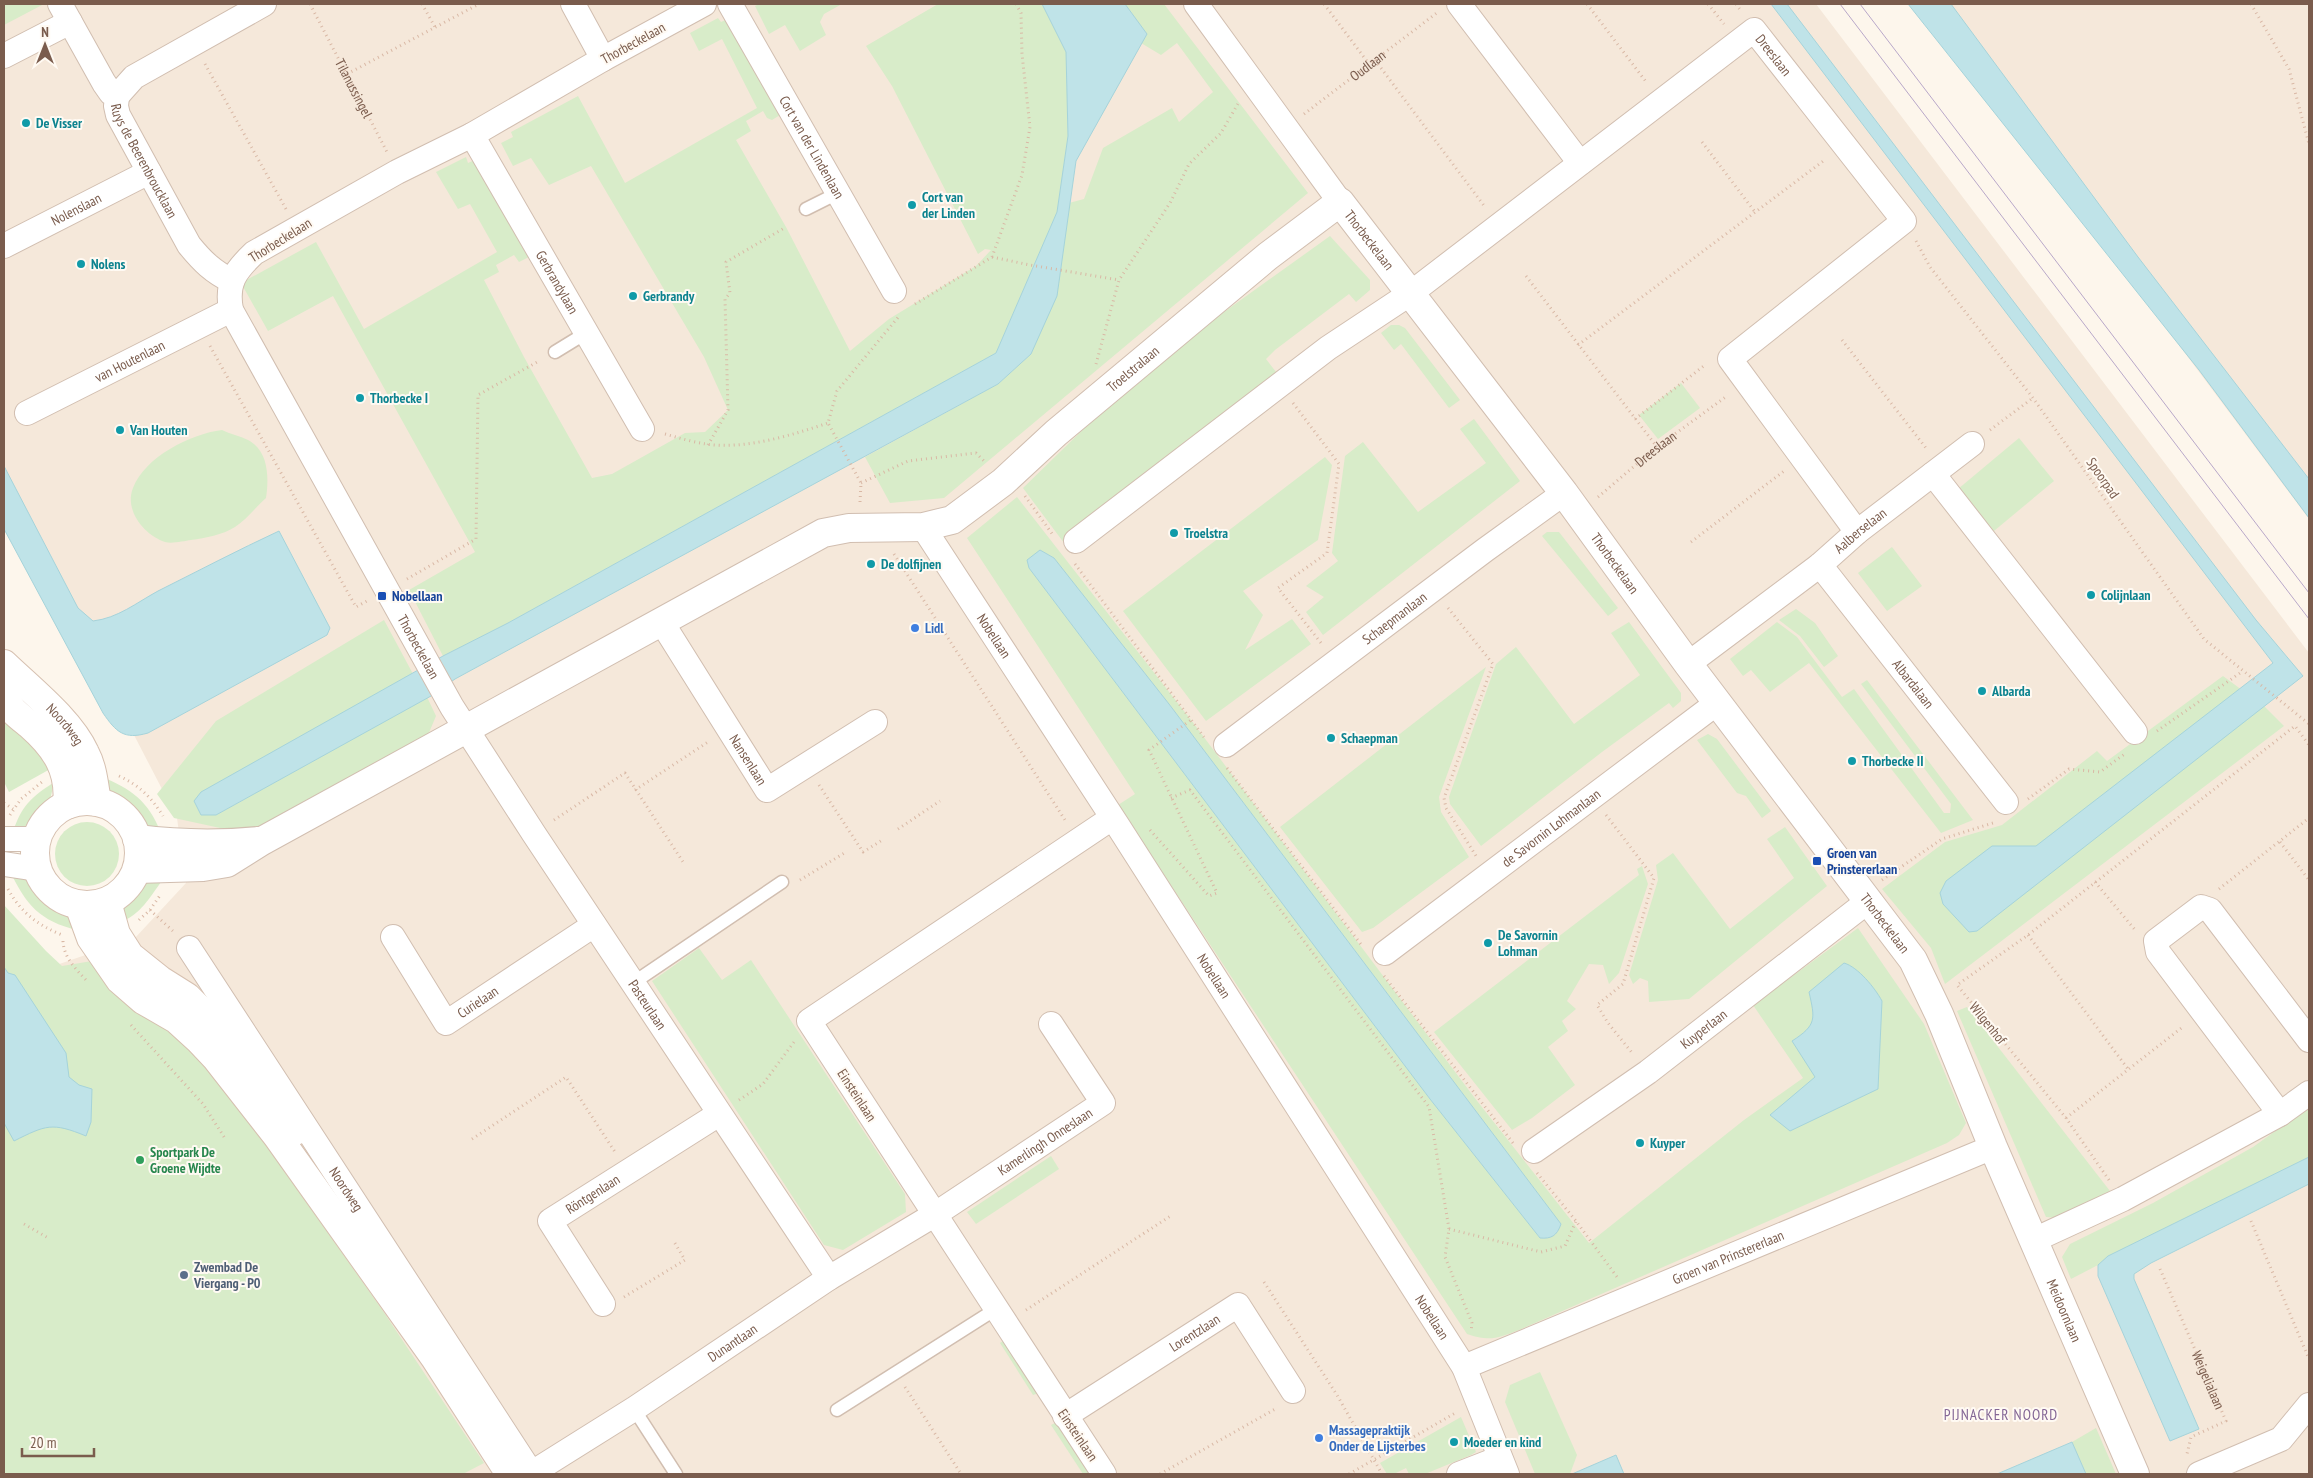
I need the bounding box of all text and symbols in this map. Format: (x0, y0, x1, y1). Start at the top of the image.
street label: Thorbeckelaan (598, 18, 668, 68)
north arrow (20, 20, 70, 70)
text: N (41, 23, 49, 41)
street label: Dreeslaan (1752, 31, 1796, 79)
street label: Oudlaan (1346, 46, 1389, 85)
street label: Tilanussingel (331, 56, 377, 122)
street label: Cort van der Lindenlaan (775, 93, 848, 202)
street label: Ruys de Beerenbroucklaan (107, 102, 182, 221)
place label: De Visser (36, 114, 83, 132)
marker: De Visser (20, 117, 32, 129)
place label: Cort van der Linden (922, 188, 975, 222)
street label: Nolenslaan (48, 189, 104, 230)
marker: Cort van der Linden (906, 199, 918, 211)
street label: Thorbeckelaan (1341, 207, 1398, 274)
street label: Thorbeckelaan (245, 214, 315, 266)
street label: Gerbrandylaan (532, 247, 582, 317)
place label: Nolens (91, 255, 125, 273)
marker: Nolens (75, 258, 87, 270)
place label: Gerbrandy (643, 287, 695, 305)
marker: Gerbrandy (627, 290, 639, 302)
street label: van Houtenlaan (92, 336, 168, 386)
street label: Troelstralaan (1103, 342, 1163, 396)
place label: Thorbecke I (370, 389, 428, 407)
marker: Thorbecke I (354, 392, 366, 404)
place label: Van Houten (129, 421, 188, 439)
marker: Van Houten (114, 424, 126, 436)
street label: Dreeslaan (1631, 427, 1680, 471)
street label: Spoorpad (2082, 454, 2124, 502)
street label: Aalberselaan (1830, 504, 1890, 557)
place label: Troelstra (1184, 524, 1228, 542)
marker: Troelstra (1168, 527, 1180, 539)
street label: Thorbeckelaan (1587, 529, 1643, 597)
place label: De dolfijnen (881, 555, 941, 573)
marker: De dolfijnen (865, 558, 877, 570)
place label: Colijnlaan (2101, 586, 2150, 604)
place label: Nobellaan (392, 587, 443, 605)
street label: Schaepmanlaan (1359, 588, 1430, 648)
marker: Colijnlaan (2085, 589, 2097, 601)
marker: Nobellaan (376, 590, 388, 602)
street label: Nobellaan (973, 610, 1015, 661)
street label: Thorbeckelaan (393, 611, 444, 682)
place label: Lidl (925, 619, 944, 637)
marker: Lidl (909, 622, 921, 634)
street label: Albardalaan (1888, 656, 1938, 712)
place label: Albarda (1991, 682, 2031, 700)
marker: Albarda (1976, 685, 1988, 697)
street label: Noordweg (42, 699, 88, 749)
place label: Schaepman (1341, 729, 1398, 747)
street label: Nansenlaan (725, 731, 771, 789)
marker: Schaepman (1325, 732, 1337, 744)
place label: Thorbecke II (1862, 752, 1924, 770)
marker: Thorbecke II (1846, 755, 1858, 767)
street label: de Savornin Lohmanlaan (1498, 785, 1604, 871)
place label: Groen van Prinstererlaan (1827, 844, 1897, 878)
marker: Groen van Prinstererlaan (1811, 855, 1823, 867)
street label: Thorbeckelaan (1856, 890, 1914, 957)
place label: De Savornin Lohman (1498, 926, 1558, 960)
marker: De Savornin Lohman (1482, 937, 1494, 949)
street label: Nobellaan (1193, 950, 1235, 1002)
street label: Pasteurlaan (624, 976, 671, 1033)
street label: Curielaan (454, 982, 502, 1022)
street label: Wilgenhof (1965, 998, 2011, 1048)
street label: Kuyperlaan (1677, 1005, 1731, 1053)
street label: Einsteinlaan (833, 1065, 881, 1125)
street label: Kamerlingh Onneslaan (994, 1104, 1096, 1179)
place label: Kuyper (1650, 1134, 1686, 1152)
marker: Kuyper (1634, 1137, 1646, 1149)
place label: Sportpark De Groene Wijdte (150, 1143, 221, 1177)
marker: Sportpark De Groene Wijdte (134, 1154, 146, 1166)
street label: Noordweg (325, 1164, 367, 1215)
street label: Röntgenlaan (562, 1170, 623, 1218)
street label: Groen van Prinstererlaan (1670, 1226, 1787, 1288)
place label: Zwembad De Viergang - P0 (193, 1258, 261, 1292)
marker: Zwembad De Viergang - P0 (178, 1269, 190, 1281)
street label: Meidoornlaan (2043, 1276, 2086, 1345)
street label: Nobellaan (1411, 1292, 1453, 1343)
street label: Lorentzlaan (1166, 1310, 1223, 1356)
street label: Dunantlaan (704, 1320, 761, 1366)
street label: Weigelialaan (2188, 1348, 2229, 1412)
street label: Einsteinlaan (1054, 1405, 1102, 1465)
district label: PIJNACKER NOORD (1944, 1405, 2058, 1424)
place label: Massagepraktijk Onder de Lijsterbes (1329, 1421, 1426, 1455)
scale bar (22, 1426, 95, 1458)
marker: Massagepraktijk Onder de Lijsterbes (1313, 1432, 1325, 1444)
text: 20 m (30, 1433, 56, 1452)
place label: Moeder en kind (1464, 1433, 1541, 1451)
marker: Moeder en kind (1448, 1436, 1460, 1448)

